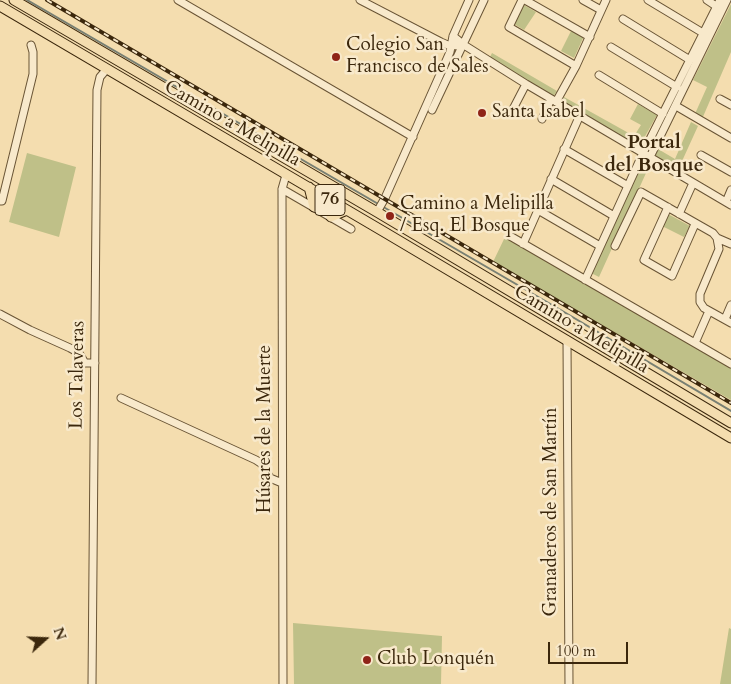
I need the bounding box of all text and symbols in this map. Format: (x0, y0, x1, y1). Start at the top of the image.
place label: Colegio San Francisco de Sales (346, 35, 489, 79)
marker: Colegio San Francisco de Sales (330, 51, 342, 63)
street label: Camino a Melipilla (160, 76, 304, 172)
place label: Santa Isabel (492, 102, 585, 124)
marker: Santa Isabel (476, 107, 488, 119)
district label: Portal del Bosque (604, 131, 704, 178)
road number: 76 (315, 184, 345, 216)
place label: Camino a Melipilla / Esq. El Bosque (400, 194, 554, 238)
marker: Camino a Melipilla / Esq. El Bosque (384, 210, 396, 222)
street label: Camino a Melipilla (509, 281, 653, 379)
street label: Los Talaveras (66, 321, 90, 429)
street label: Húsares de la Muerte (255, 345, 277, 513)
street label: Granaderos de San Martín (541, 407, 563, 617)
north arrow (20, 614, 70, 664)
text: N (49, 625, 71, 643)
scale bar (551, 632, 631, 664)
text: 100 m (556, 641, 596, 661)
place label: Club Lonquén (377, 649, 495, 671)
marker: Club Lonquén (361, 654, 373, 666)

